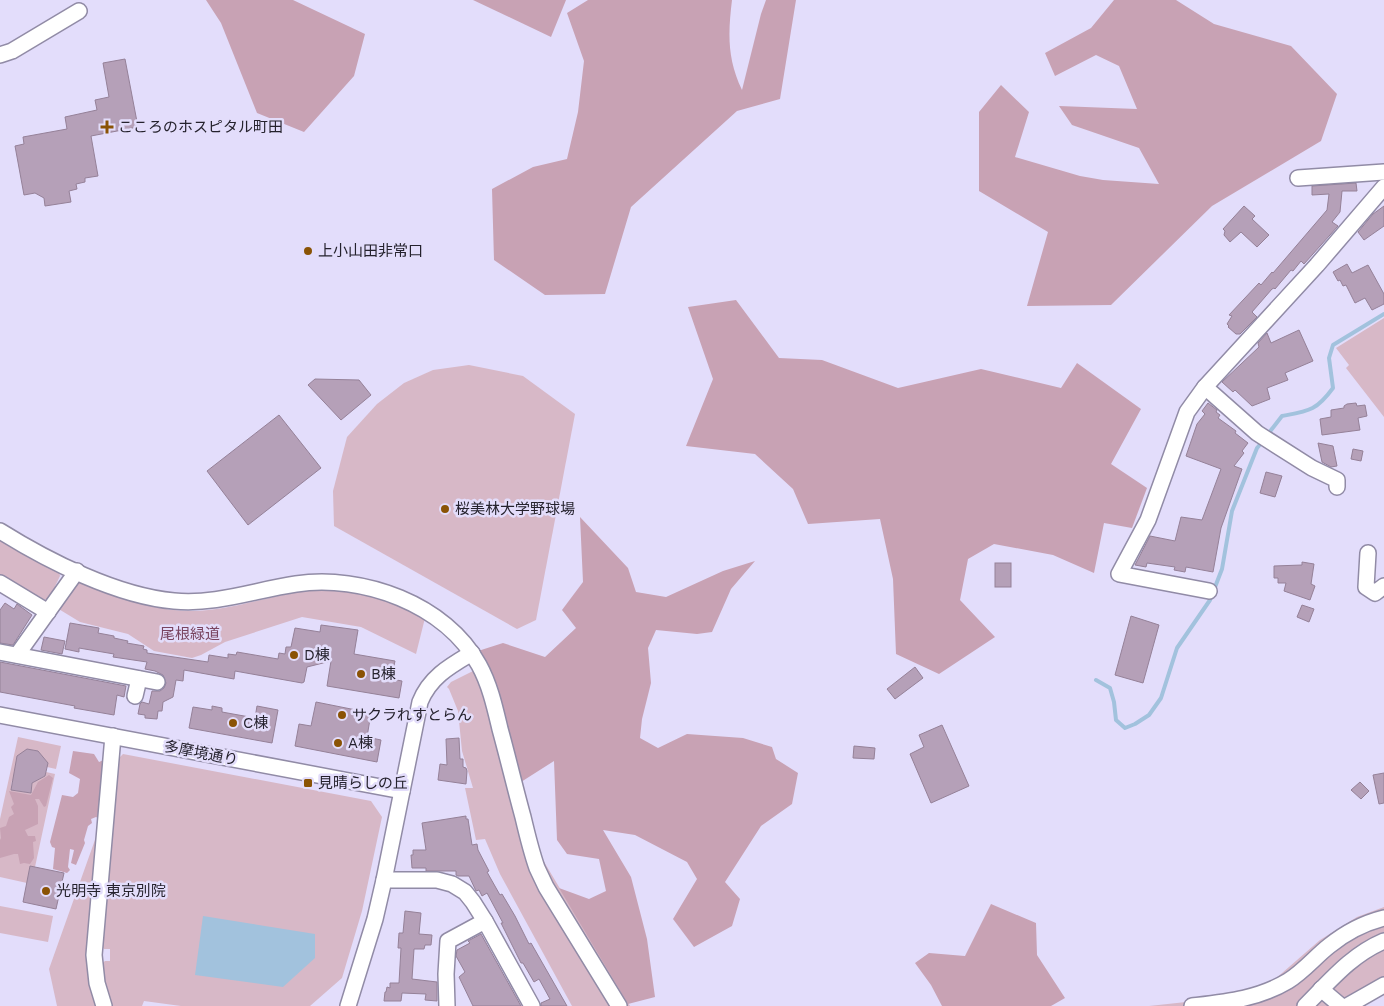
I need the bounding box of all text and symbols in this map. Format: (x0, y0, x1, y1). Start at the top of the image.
place label: こころのホスピタル町田 (118, 118, 283, 136)
marker: こころのホスピタル町田 (100, 120, 114, 134)
place label: 上小山田非常口 (318, 242, 423, 260)
marker: 上小山田非常口 (302, 245, 314, 257)
place label: 桜美林大学野球場 (455, 500, 575, 518)
marker: 桜美林大学野球場 (439, 503, 451, 515)
park label: 尾根緑道 (160, 625, 220, 643)
place label: D棟 (304, 646, 330, 664)
marker: D棟 (288, 649, 300, 661)
place label: B棟 (371, 665, 396, 683)
marker: B棟 (355, 668, 367, 680)
place label: サクラれすとらん (352, 706, 472, 724)
marker: サクラれすとらん (336, 709, 348, 721)
place label: C棟 (243, 714, 268, 732)
marker: C棟 (227, 717, 239, 729)
place label: A棟 (348, 734, 373, 752)
street label: 多摩境通り (162, 737, 240, 769)
marker: A棟 (332, 737, 344, 749)
place label: 見晴らしの丘 (318, 774, 408, 792)
marker: 見晴らしの丘 (302, 777, 314, 789)
place label: 光明寺 東京別院 (56, 882, 166, 900)
marker: 光明寺 東京別院 (40, 885, 52, 897)

